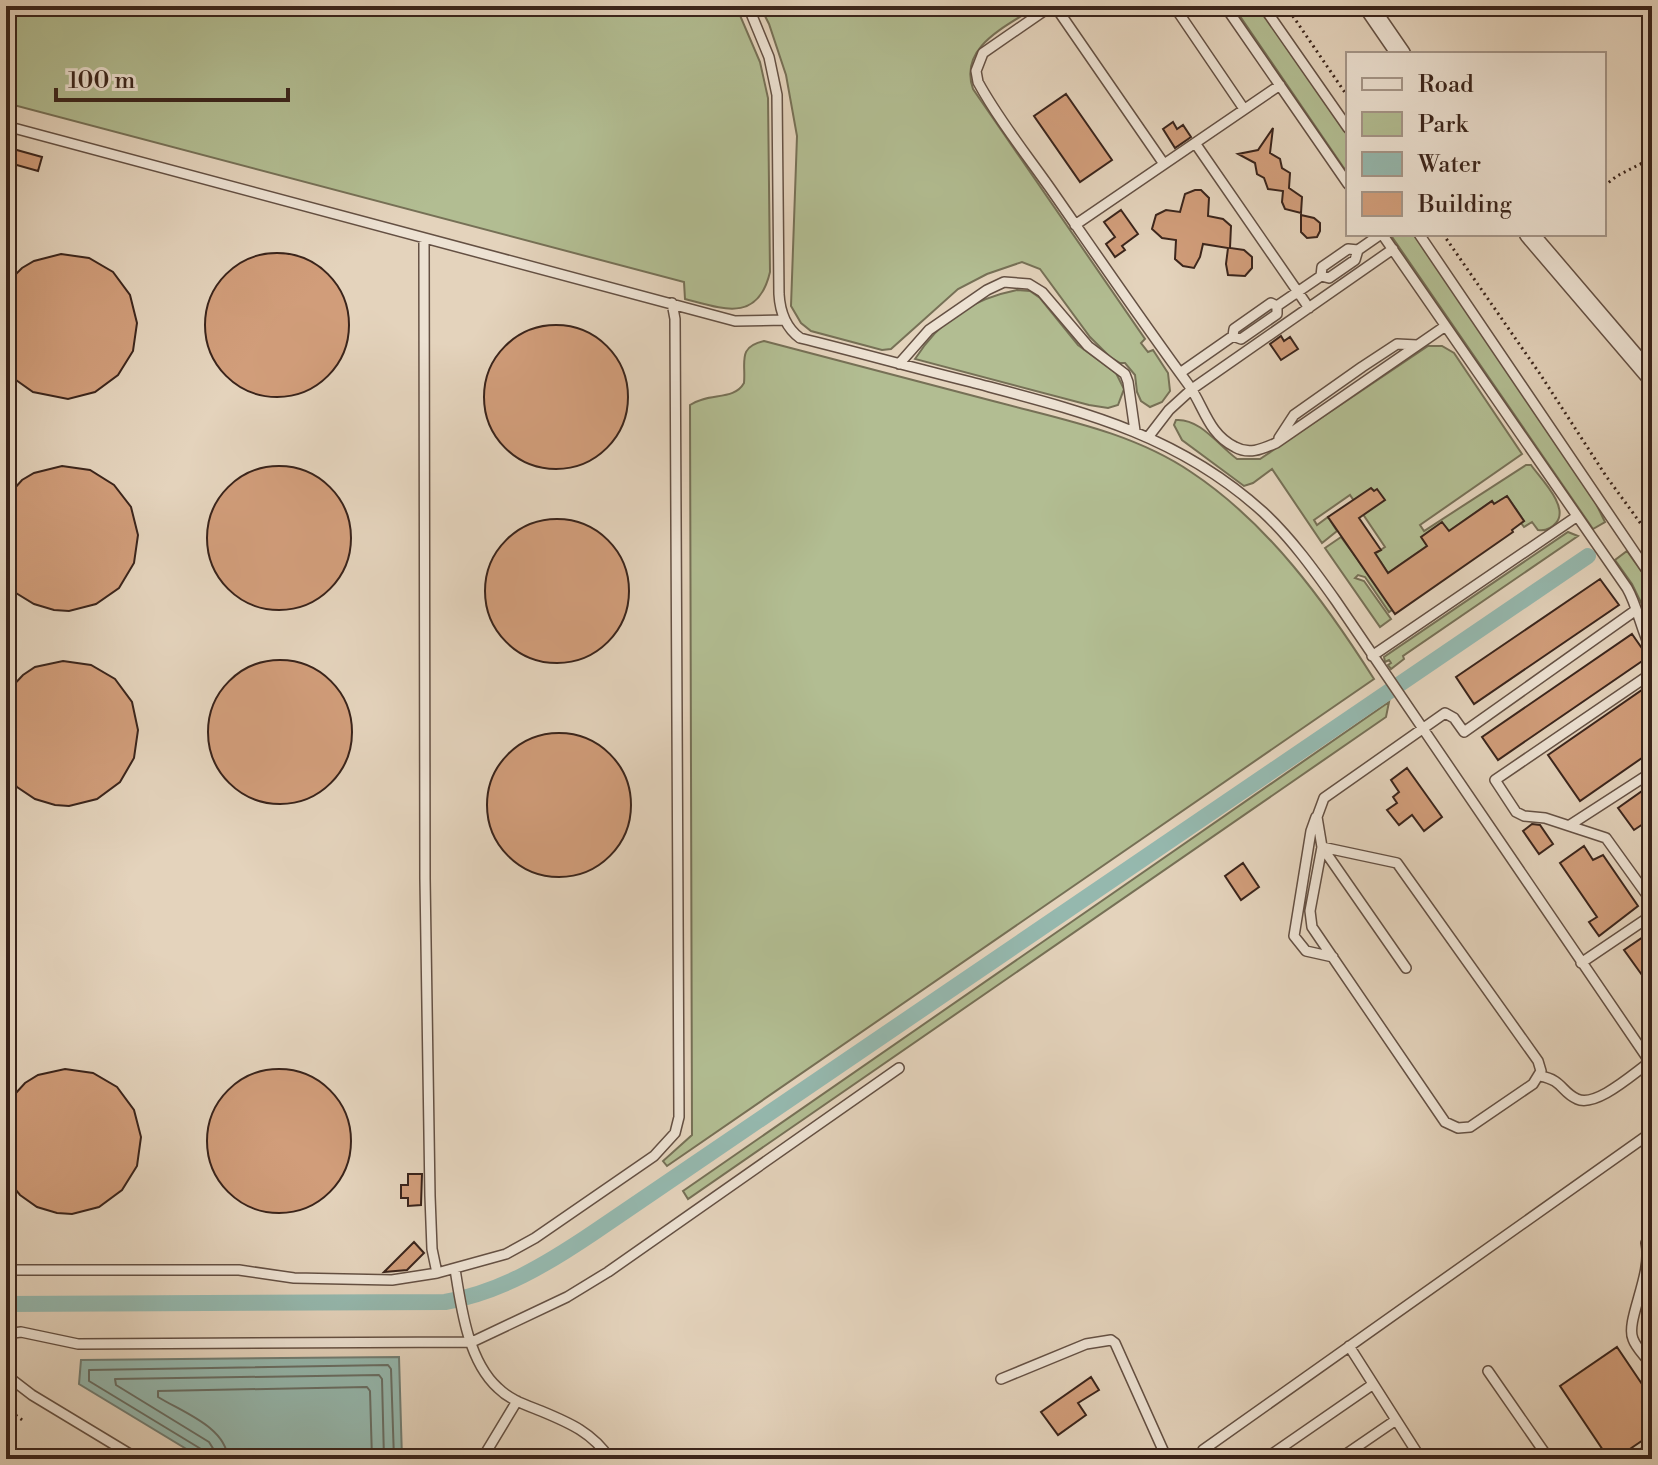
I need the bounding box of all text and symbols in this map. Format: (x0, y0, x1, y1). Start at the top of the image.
scale bar (56, 52, 288, 102)
legend (1346, 52, 1606, 236)
text: 100 m (68, 66, 135, 96)
text: Road (1418, 70, 1474, 100)
text: Park (1418, 110, 1469, 140)
text: Water (1417, 150, 1481, 180)
text: Building (1417, 190, 1512, 220)

